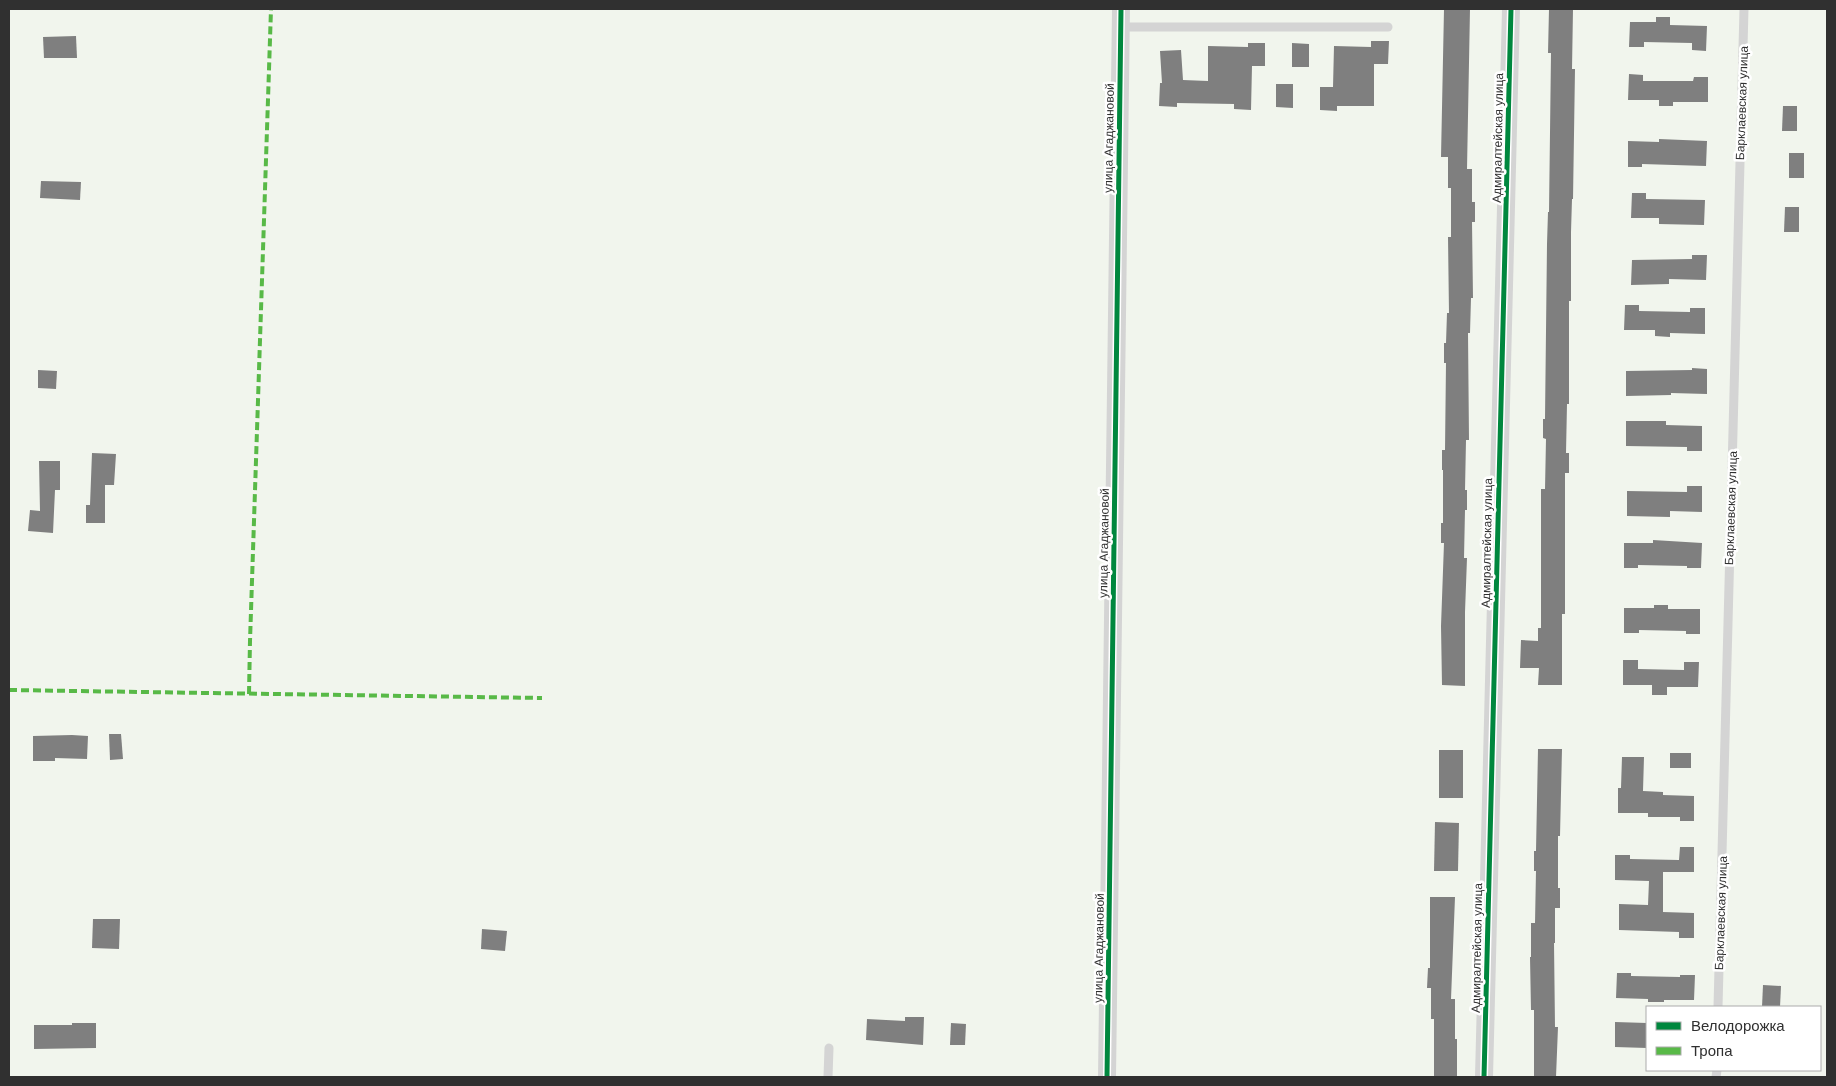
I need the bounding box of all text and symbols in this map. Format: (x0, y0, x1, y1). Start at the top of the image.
street label: Барклаевская улица (1733, 45, 1751, 160)
street label: Адмиралтейская улица (1490, 73, 1506, 203)
street label: улица Агаджановой (1101, 83, 1117, 193)
street label: Барклаевская улица (1722, 450, 1740, 565)
street label: Адмиралтейская улица (1479, 478, 1495, 608)
street label: улица Агаджановой (1096, 488, 1112, 598)
street label: Барклаевская улица (1712, 855, 1730, 970)
street label: Адмиралтейская улица (1469, 883, 1485, 1013)
street label: улица Агаджановой (1091, 893, 1107, 1003)
legend (1646, 1006, 1821, 1071)
text: Велодорожка (1691, 1017, 1785, 1034)
text: Тропа (1691, 1042, 1733, 1059)

